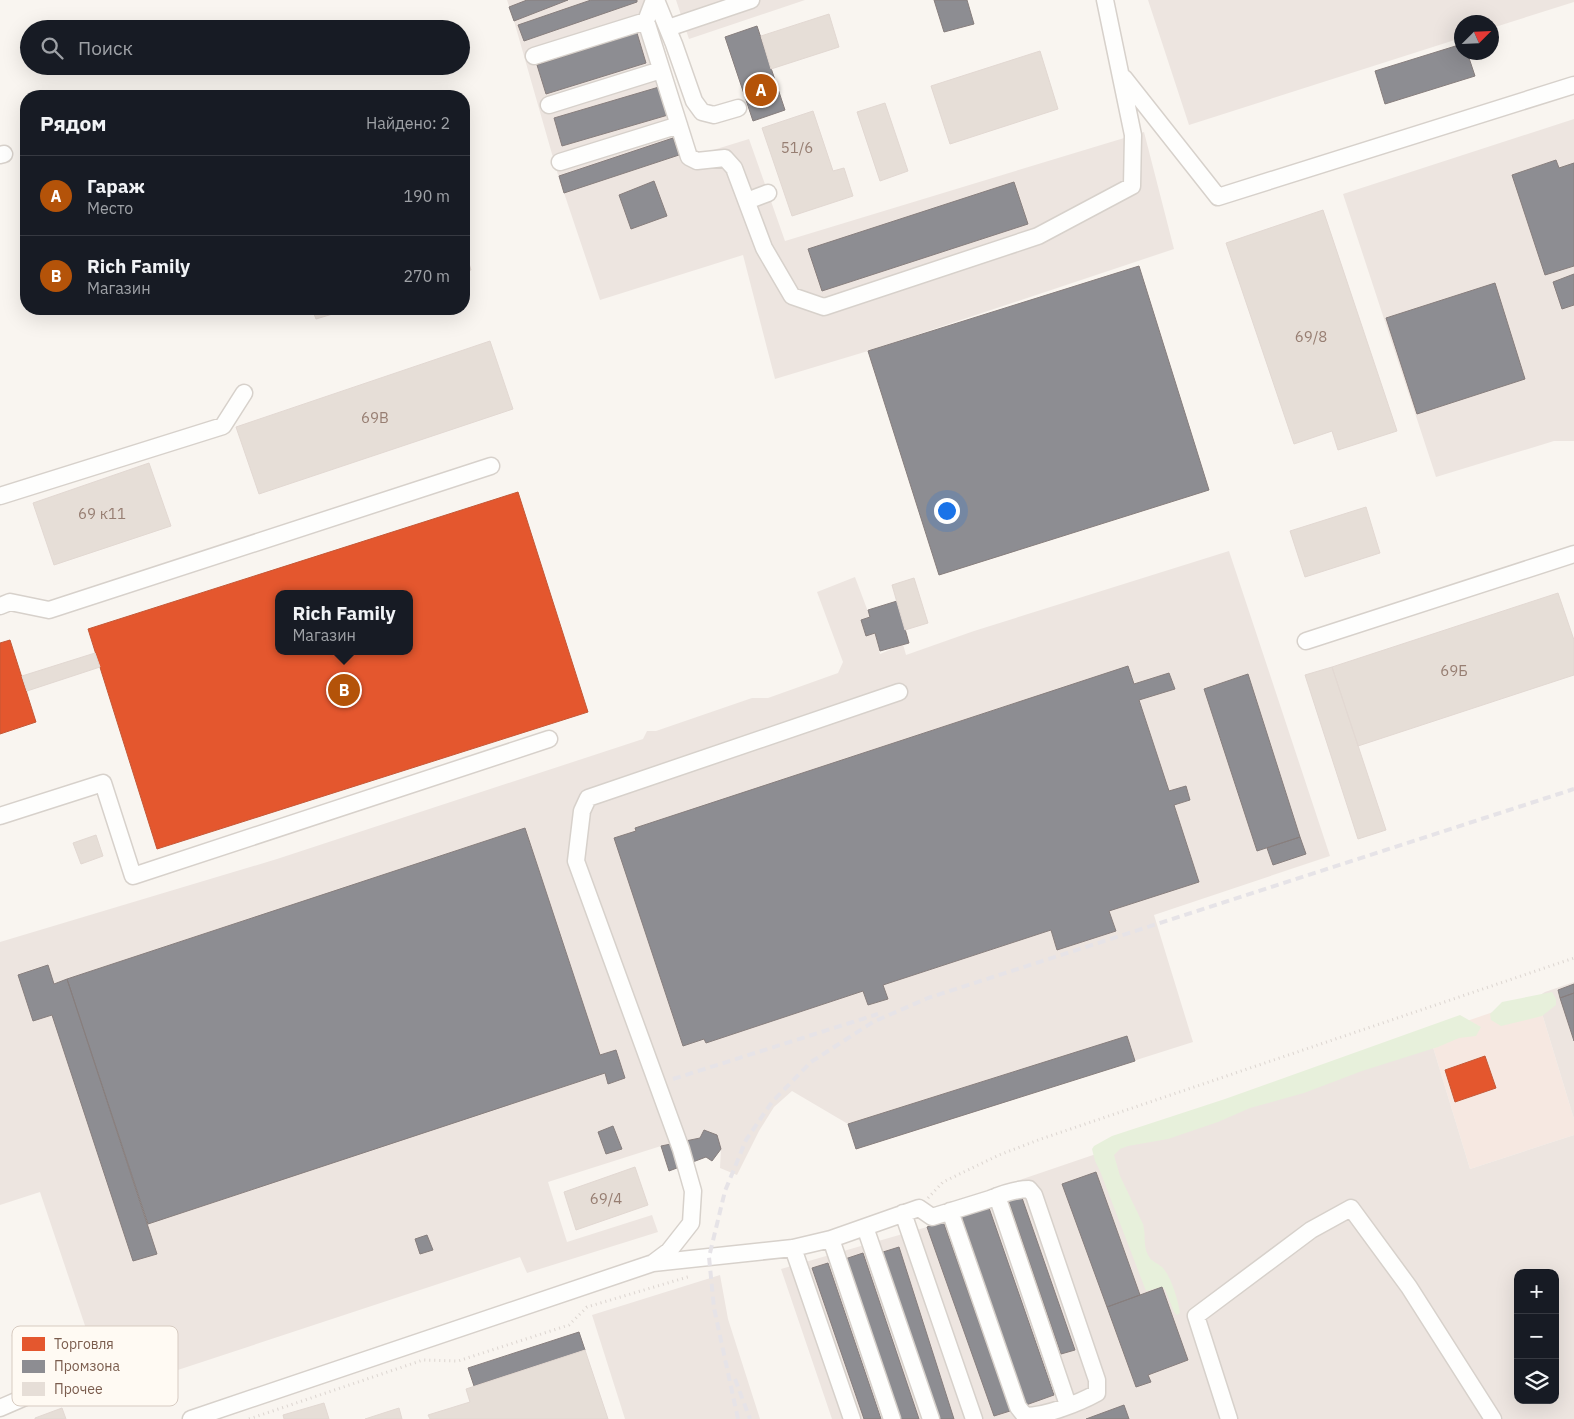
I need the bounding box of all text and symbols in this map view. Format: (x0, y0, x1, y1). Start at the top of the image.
north arrow (1454, 15, 1499, 60)
search box (20, 20, 470, 75)
icon: search (38, 34, 66, 62)
text: Поиск (78, 36, 133, 60)
pin: A (745, 71, 777, 109)
text: Рядом (40, 109, 107, 137)
text: Найдено: 2 (366, 113, 450, 133)
house number: 51/6 (781, 138, 813, 157)
text: Гараж (87, 174, 145, 198)
text: A (51, 186, 61, 206)
text: 190 m (403, 186, 450, 206)
text: Место (87, 198, 133, 218)
text: Rich Family (87, 254, 190, 278)
text: B (51, 266, 61, 286)
text: 270 m (403, 266, 450, 286)
text: Магазин (87, 278, 151, 298)
house number: 69/8 (1295, 327, 1327, 346)
house number: 69В (361, 408, 389, 427)
your location (934, 498, 960, 524)
house number: 69 к11 (78, 504, 126, 523)
popup (275, 590, 413, 655)
text: Rich Family (292, 601, 396, 625)
text: Магазин (292, 625, 356, 645)
house number: 69Б (1440, 661, 1468, 680)
pin: B (328, 671, 360, 709)
house number: 69/4 (590, 1189, 622, 1208)
map controls (1514, 1269, 1559, 1404)
button: + (1514, 1269, 1559, 1314)
button: − (1514, 1314, 1559, 1359)
legend (12, 1326, 178, 1406)
text: Торговля (54, 1335, 114, 1353)
text: Промзона (54, 1357, 120, 1375)
button: layers (1514, 1359, 1559, 1404)
text: Прочее (54, 1380, 103, 1398)

